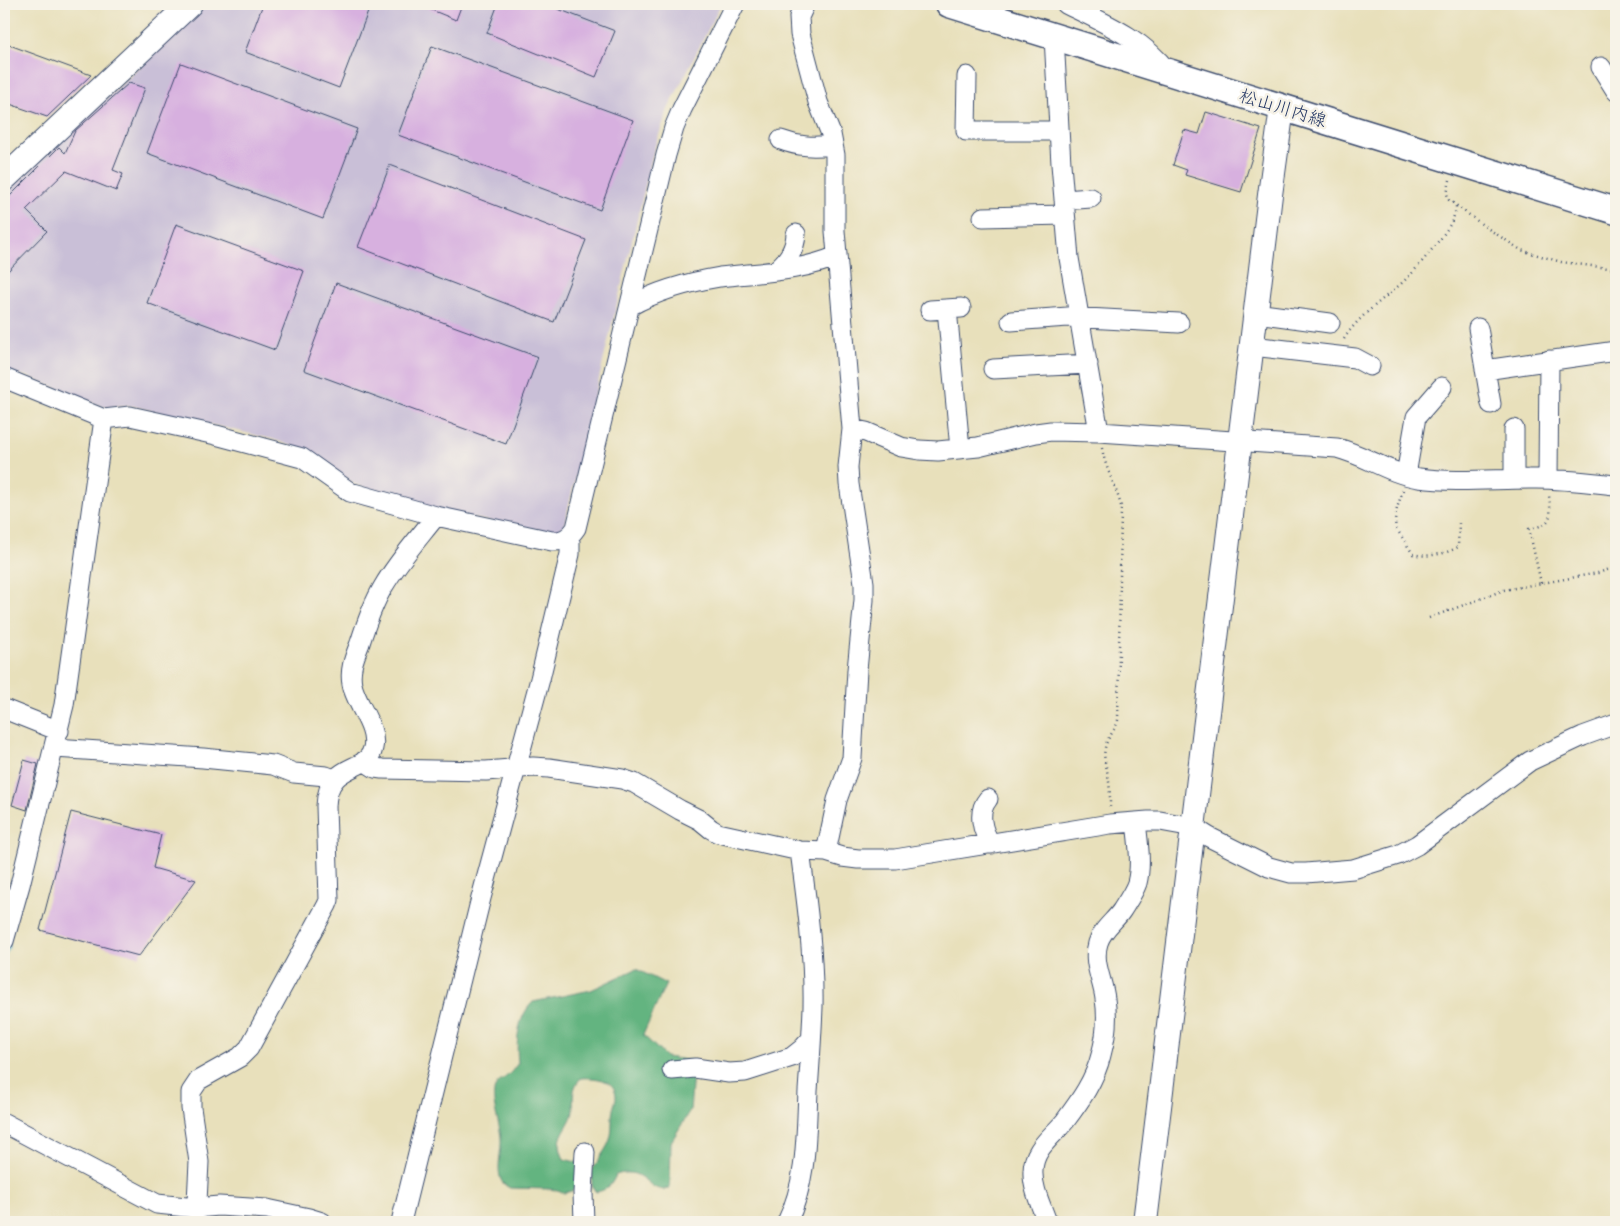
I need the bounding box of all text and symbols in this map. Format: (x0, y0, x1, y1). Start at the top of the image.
street label: 松山川内線 (1237, 83, 1330, 132)

